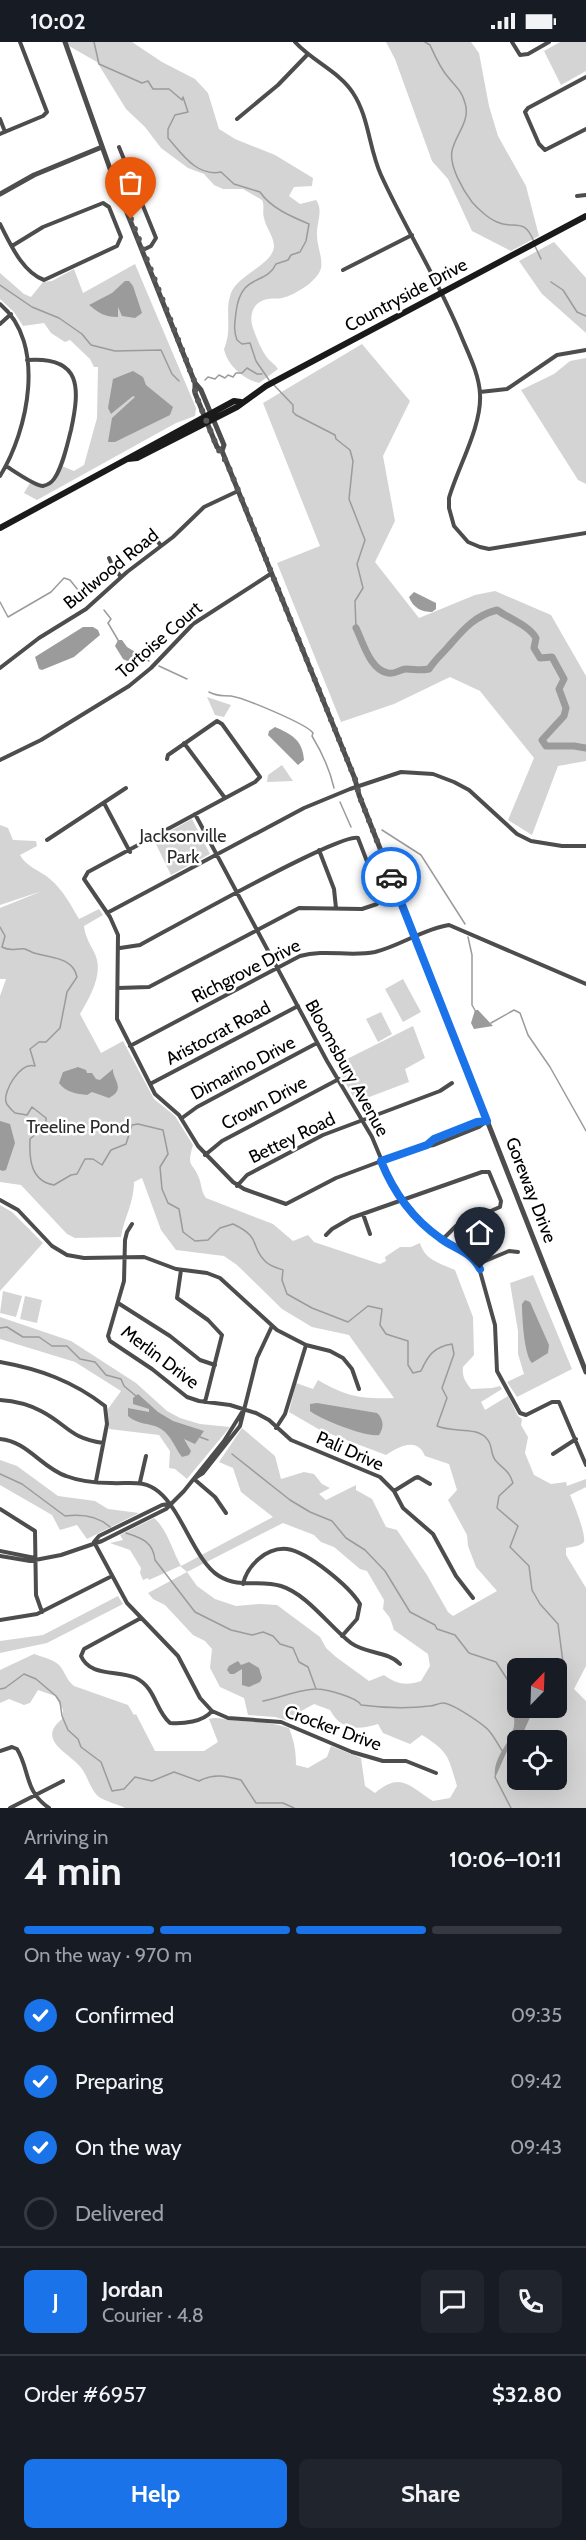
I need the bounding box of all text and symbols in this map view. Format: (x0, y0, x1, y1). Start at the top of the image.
text: 10:02 (30, 8, 86, 35)
pin (105, 157, 156, 219)
icon: bag (114, 166, 147, 199)
street label: Countryside Drive (341, 253, 471, 337)
street label: Burlwood Road (59, 524, 163, 614)
street label: Tortoise Court (112, 597, 206, 683)
park label: Jacksonville Park (139, 825, 226, 868)
courier (361, 847, 421, 907)
icon: car (375, 861, 408, 894)
street label: Richgrove Drive (188, 934, 304, 1008)
street label: Aristocrat Road (162, 996, 274, 1070)
street label: Bloomsbury Avenue (300, 996, 394, 1140)
street label: Dimarino Drive (187, 1031, 299, 1105)
street label: Crown Drive (217, 1071, 311, 1135)
street label: Bettey Road (245, 1108, 339, 1168)
park label: Treeline Pond (26, 1116, 130, 1138)
street label: Goreway Drive (501, 1134, 561, 1246)
pin (454, 1207, 505, 1269)
icon: home (463, 1216, 496, 1249)
street label: Merlin Drive (117, 1321, 203, 1393)
street label: Pali Drive (313, 1426, 387, 1476)
north arrow (507, 1658, 567, 1718)
map controls (507, 1658, 567, 1790)
street label: Crocker Drive (282, 1700, 384, 1756)
button: locate (507, 1730, 567, 1790)
text: Arriving in (24, 1825, 108, 1849)
text: 10:06–10:11 (449, 1846, 562, 1873)
text: 4 min (24, 1847, 122, 1895)
text: On the way · 970 m (24, 1943, 192, 1967)
icon: check (24, 1999, 57, 2032)
text: Confirmed (75, 2002, 174, 2029)
text: 09:35 (511, 2003, 562, 2027)
icon: check (24, 2065, 57, 2098)
text: Preparing (75, 2068, 163, 2095)
text: 09:42 (510, 2069, 562, 2093)
icon: check (24, 2131, 57, 2164)
text: On the way (75, 2134, 182, 2161)
text: 09:43 (510, 2135, 562, 2159)
text: Delivered (75, 2200, 164, 2227)
button: chat (421, 2270, 484, 2333)
button: phone (499, 2270, 562, 2333)
text: Jordan (102, 2276, 163, 2303)
text: J (52, 2288, 59, 2315)
text: Courier · 4.8 (102, 2303, 204, 2327)
text: Order #6957 (24, 2381, 146, 2408)
text: $32.80 (492, 2381, 562, 2408)
button: Help (24, 2459, 287, 2528)
button: Share (299, 2459, 562, 2528)

